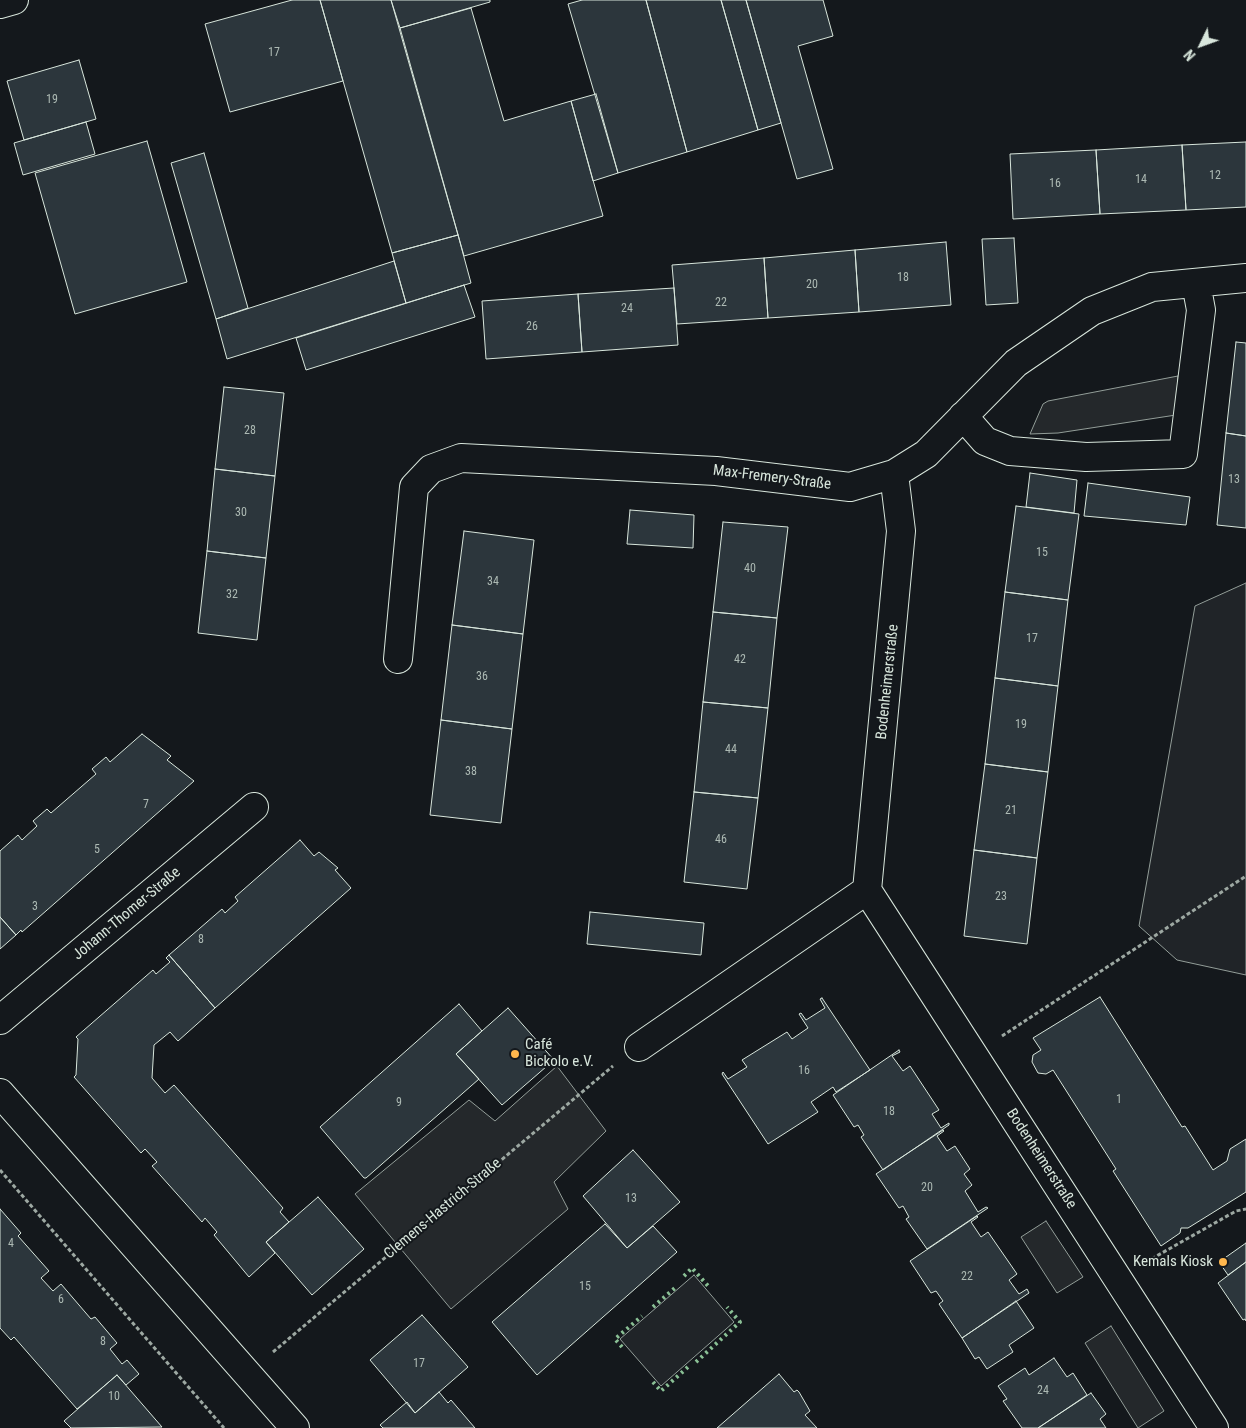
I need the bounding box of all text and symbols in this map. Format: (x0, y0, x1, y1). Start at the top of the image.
north arrow (1176, 20, 1226, 70)
house number: 17 (268, 46, 280, 60)
text: N (1181, 47, 1199, 64)
house number: 19 (46, 93, 58, 107)
house number: 12 (1209, 169, 1221, 183)
house number: 14 (1135, 173, 1147, 187)
house number: 16 (1049, 177, 1061, 191)
house number: 18 (897, 271, 909, 285)
house number: 20 (806, 278, 818, 292)
house number: 22 (715, 296, 727, 310)
house number: 24 (621, 302, 633, 316)
house number: 26 (526, 320, 538, 334)
house number: 28 (244, 424, 256, 438)
street label: Max-Fremery-Straße (712, 462, 832, 494)
house number: 13 (1228, 473, 1240, 487)
house number: 30 (235, 506, 247, 520)
house number: 15 (1036, 546, 1048, 560)
house number: 40 (744, 562, 756, 576)
house number: 34 (487, 575, 499, 589)
house number: 32 (226, 588, 238, 602)
street label: Bodenheimerstraße (873, 624, 903, 740)
house number: 17 (1026, 632, 1038, 646)
house number: 42 (734, 653, 746, 667)
house number: 36 (476, 670, 488, 684)
house number: 19 (1015, 718, 1027, 732)
house number: 44 (725, 743, 737, 757)
house number: 38 (465, 765, 477, 779)
house number: 7 (143, 798, 149, 812)
house number: 21 (1005, 804, 1017, 818)
house number: 46 (715, 833, 727, 847)
house number: 5 (94, 843, 100, 857)
street label: Johann-Thomer-Straße (69, 864, 185, 964)
house number: 23 (995, 890, 1007, 904)
house number: 3 (32, 900, 38, 914)
house number: 8 (198, 933, 204, 947)
place label: Café Bickolo e.V. (525, 1036, 594, 1071)
marker: Café Bickolo e.V. (509, 1048, 521, 1060)
house number: 16 (798, 1064, 810, 1078)
house number: 1 (1116, 1093, 1122, 1107)
house number: 9 (396, 1096, 402, 1110)
house number: 18 (883, 1105, 895, 1119)
street label: Bodenheimerstraße (1002, 1106, 1080, 1212)
street label: Clemens-Hastrich-Straße (381, 1155, 505, 1263)
house number: 20 (921, 1181, 933, 1195)
house number: 13 (625, 1192, 637, 1206)
house number: 4 (8, 1237, 14, 1251)
place label: Kemals Kiosk (1133, 1253, 1213, 1271)
marker: Kemals Kiosk (1217, 1256, 1229, 1268)
house number: 22 (961, 1270, 973, 1284)
house number: 15 (579, 1280, 591, 1294)
house number: 6 (58, 1293, 64, 1307)
house number: 8 (100, 1335, 106, 1349)
house number: 17 (413, 1357, 425, 1371)
house number: 24 (1037, 1384, 1049, 1398)
house number: 10 (108, 1390, 120, 1404)

